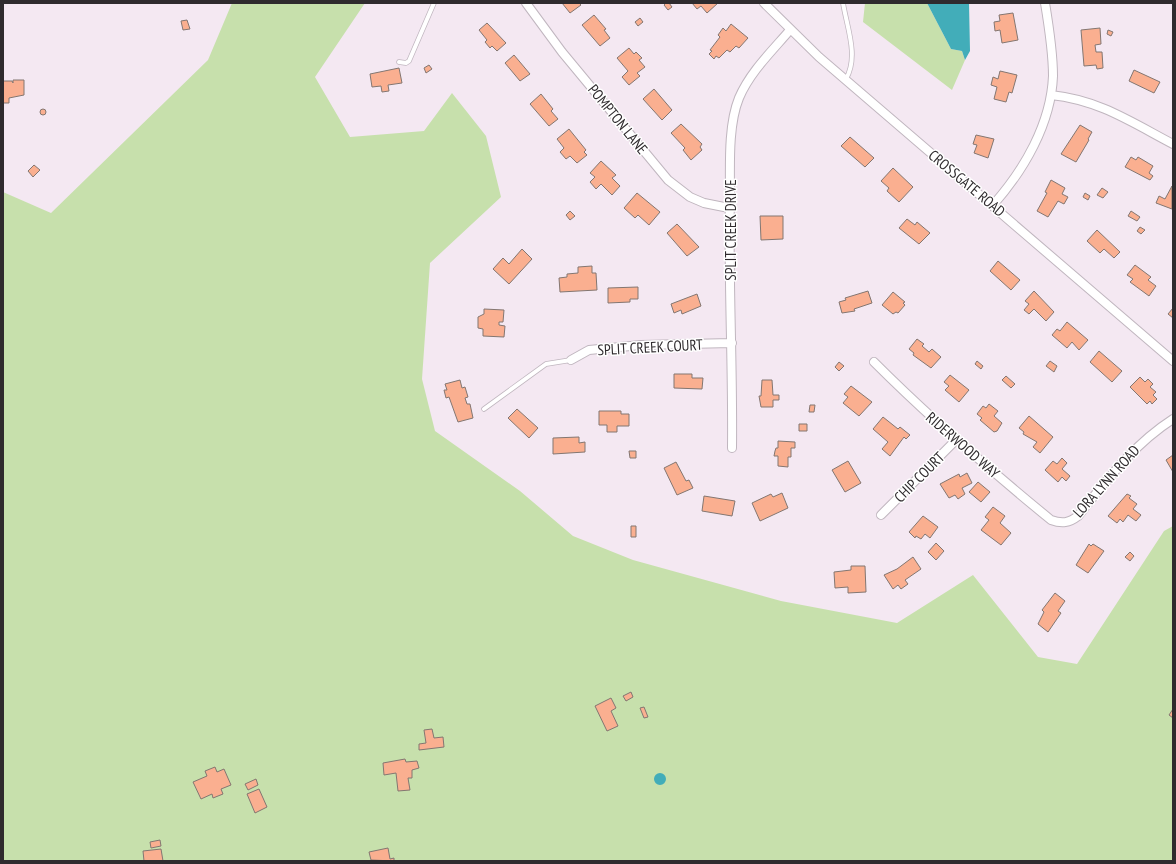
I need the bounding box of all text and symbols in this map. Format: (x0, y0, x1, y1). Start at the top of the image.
street label: POMPTON LANE (584, 80, 652, 158)
street label: CROSSGATE ROAD (925, 145, 1009, 221)
street label: SPLIT CREEK DRIVE (721, 179, 740, 281)
street label: SPLIT CREEK COURT (597, 335, 703, 359)
street label: RIDERWOOD WAY (922, 408, 1004, 482)
street label: LORA LYNN ROAD (1069, 441, 1144, 521)
street label: CHIP COURT (890, 448, 948, 506)

